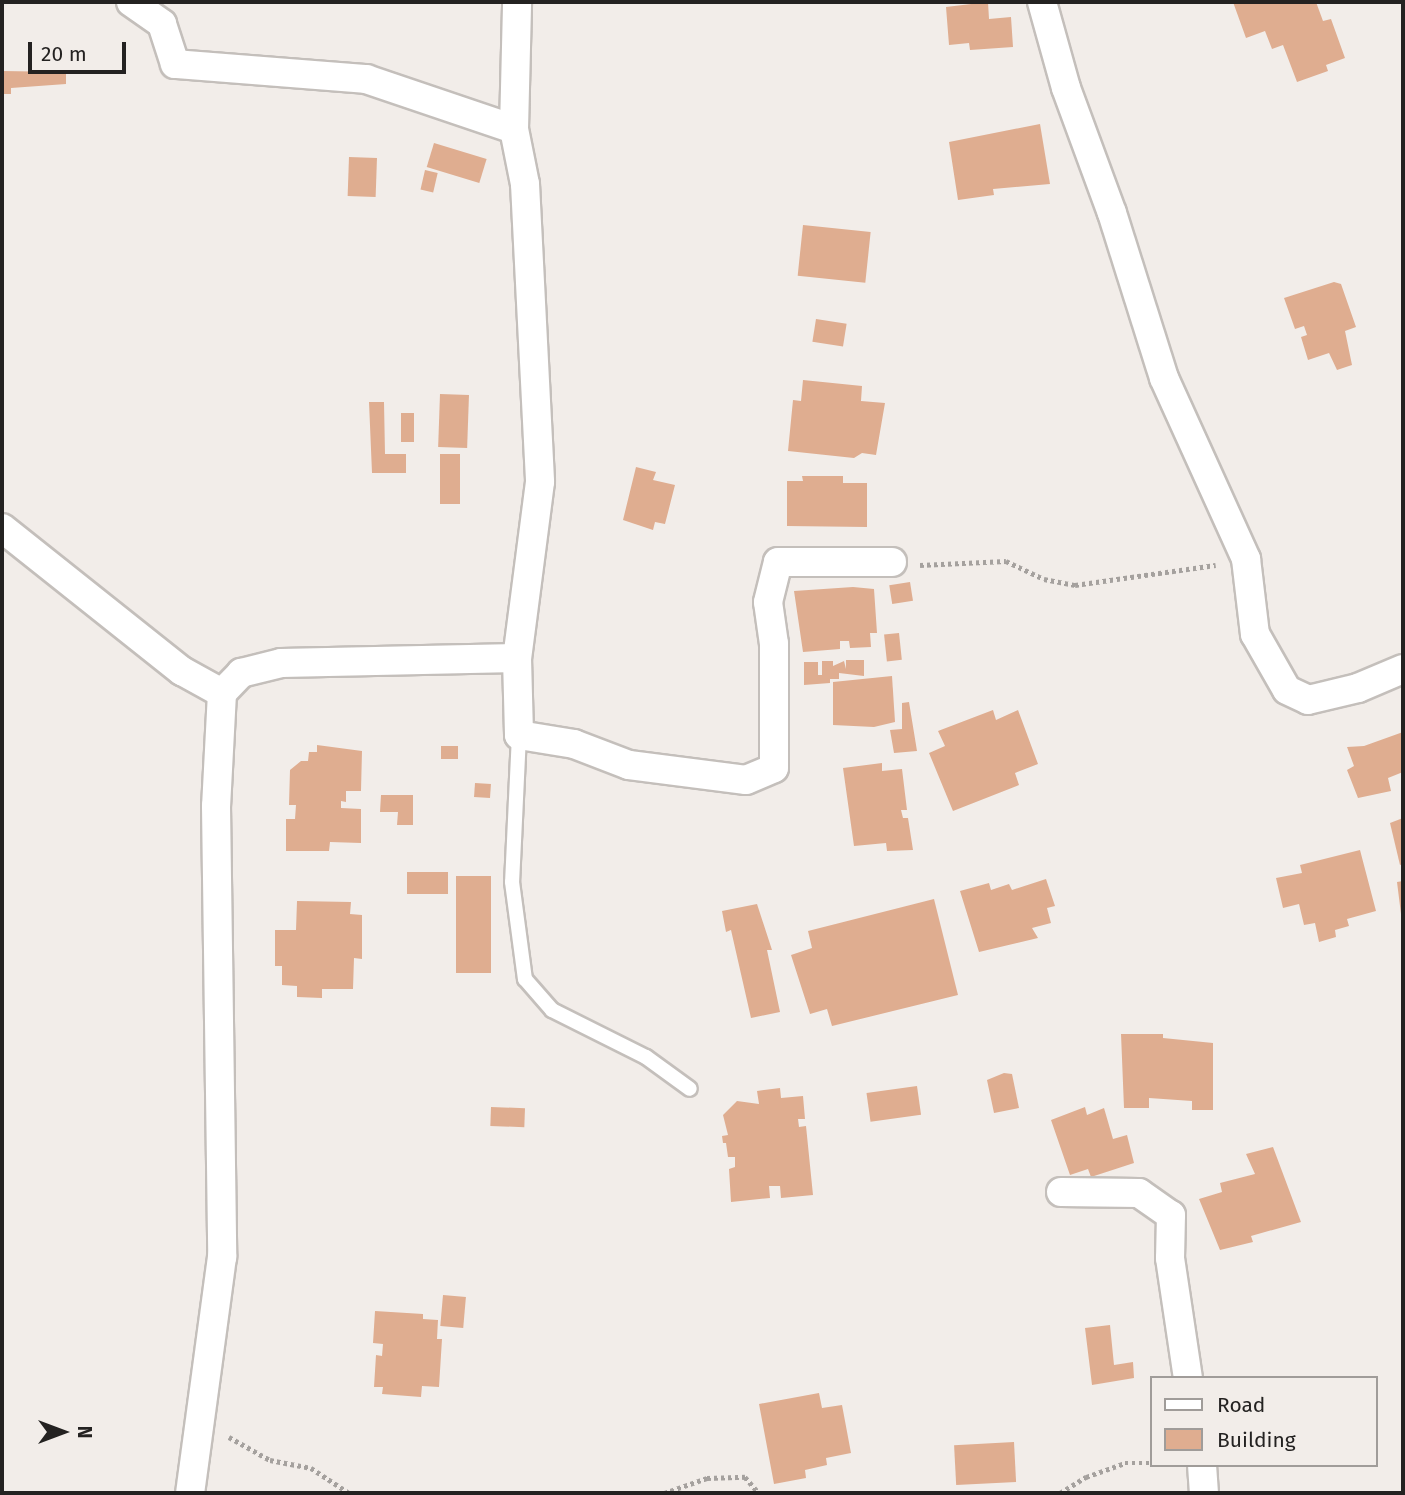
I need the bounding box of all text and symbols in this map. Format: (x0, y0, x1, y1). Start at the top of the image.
scale bar (32, 28, 130, 72)
text: 20 m (41, 41, 87, 67)
legend (1150, 1376, 1377, 1467)
text: Road (1217, 1392, 1265, 1418)
north arrow (28, 1397, 98, 1467)
text: N (73, 1426, 96, 1438)
text: Building (1217, 1427, 1296, 1453)

